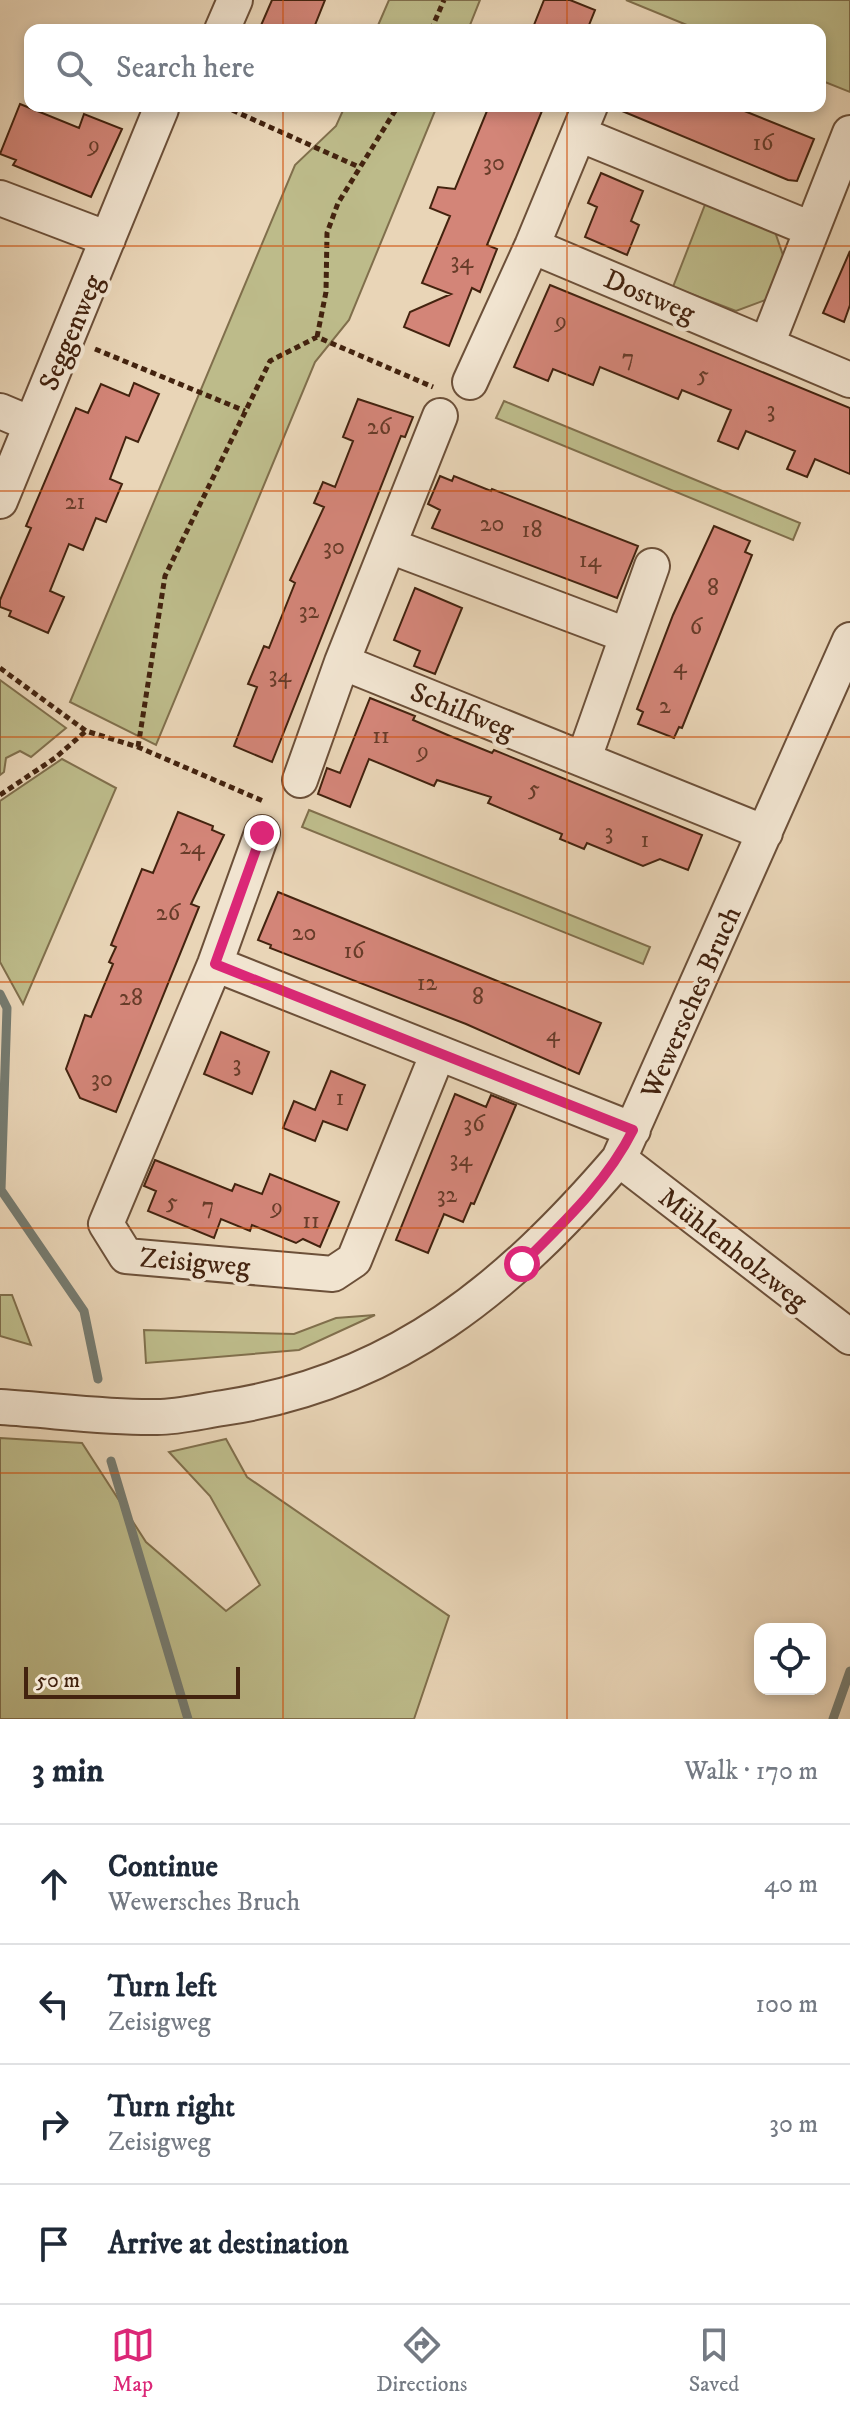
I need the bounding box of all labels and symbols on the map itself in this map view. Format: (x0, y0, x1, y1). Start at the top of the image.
house number: 16 (752, 128, 775, 158)
house number: 9 (87, 130, 100, 160)
house number: 30 (483, 148, 505, 178)
house number: 34 (451, 246, 475, 276)
street label: Dostweg (598, 262, 701, 331)
street label: Seggenweg (31, 269, 112, 396)
house number: 9 (554, 306, 567, 336)
house number: 7 (622, 343, 634, 373)
house number: 5 (697, 360, 709, 390)
house number: 3 (767, 395, 775, 425)
house number: 26 (367, 412, 393, 442)
house number: 21 (65, 487, 85, 517)
house number: 20 (480, 509, 504, 539)
house number: 18 (522, 515, 542, 545)
house number: 30 (323, 532, 345, 562)
house number: 14 (579, 545, 602, 575)
house number: 8 (707, 573, 719, 603)
house number: 32 (299, 596, 320, 626)
house number: 6 (690, 612, 704, 642)
house number: 4 (673, 651, 688, 681)
house number: 34 (269, 660, 293, 690)
street label: Schilfweg (405, 675, 520, 748)
house number: 2 (659, 691, 671, 721)
house number: 11 (372, 721, 390, 751)
house number: 9 (416, 736, 429, 766)
house number: 5 (528, 774, 540, 804)
route end (244, 815, 280, 851)
house number: 3 (605, 817, 613, 847)
house number: 1 (641, 825, 649, 855)
house number: 24 (179, 832, 206, 862)
house number: 26 (156, 898, 182, 928)
street label: Wewersches Bruch (633, 901, 750, 1105)
house number: 20 (292, 918, 316, 948)
house number: 16 (343, 936, 366, 966)
house number: 12 (417, 968, 438, 998)
house number: 8 (472, 982, 484, 1012)
house number: 28 (119, 983, 143, 1013)
house number: 4 (546, 1019, 561, 1049)
house number: 3 (233, 1049, 241, 1079)
house number: 30 (91, 1064, 113, 1094)
house number: 1 (336, 1083, 344, 1113)
house number: 36 (463, 1109, 486, 1139)
house number: 34 (450, 1144, 474, 1174)
house number: 32 (437, 1180, 458, 1210)
street label: Mühlenholzweg (651, 1180, 815, 1319)
house number: 5 (166, 1187, 178, 1217)
house number: 7 (202, 1191, 214, 1221)
house number: 9 (270, 1192, 283, 1222)
house number: 11 (302, 1206, 320, 1236)
street label: Zeisigweg (138, 1240, 252, 1285)
route start (504, 1246, 540, 1282)
scale bar (24, 1663, 240, 1699)

